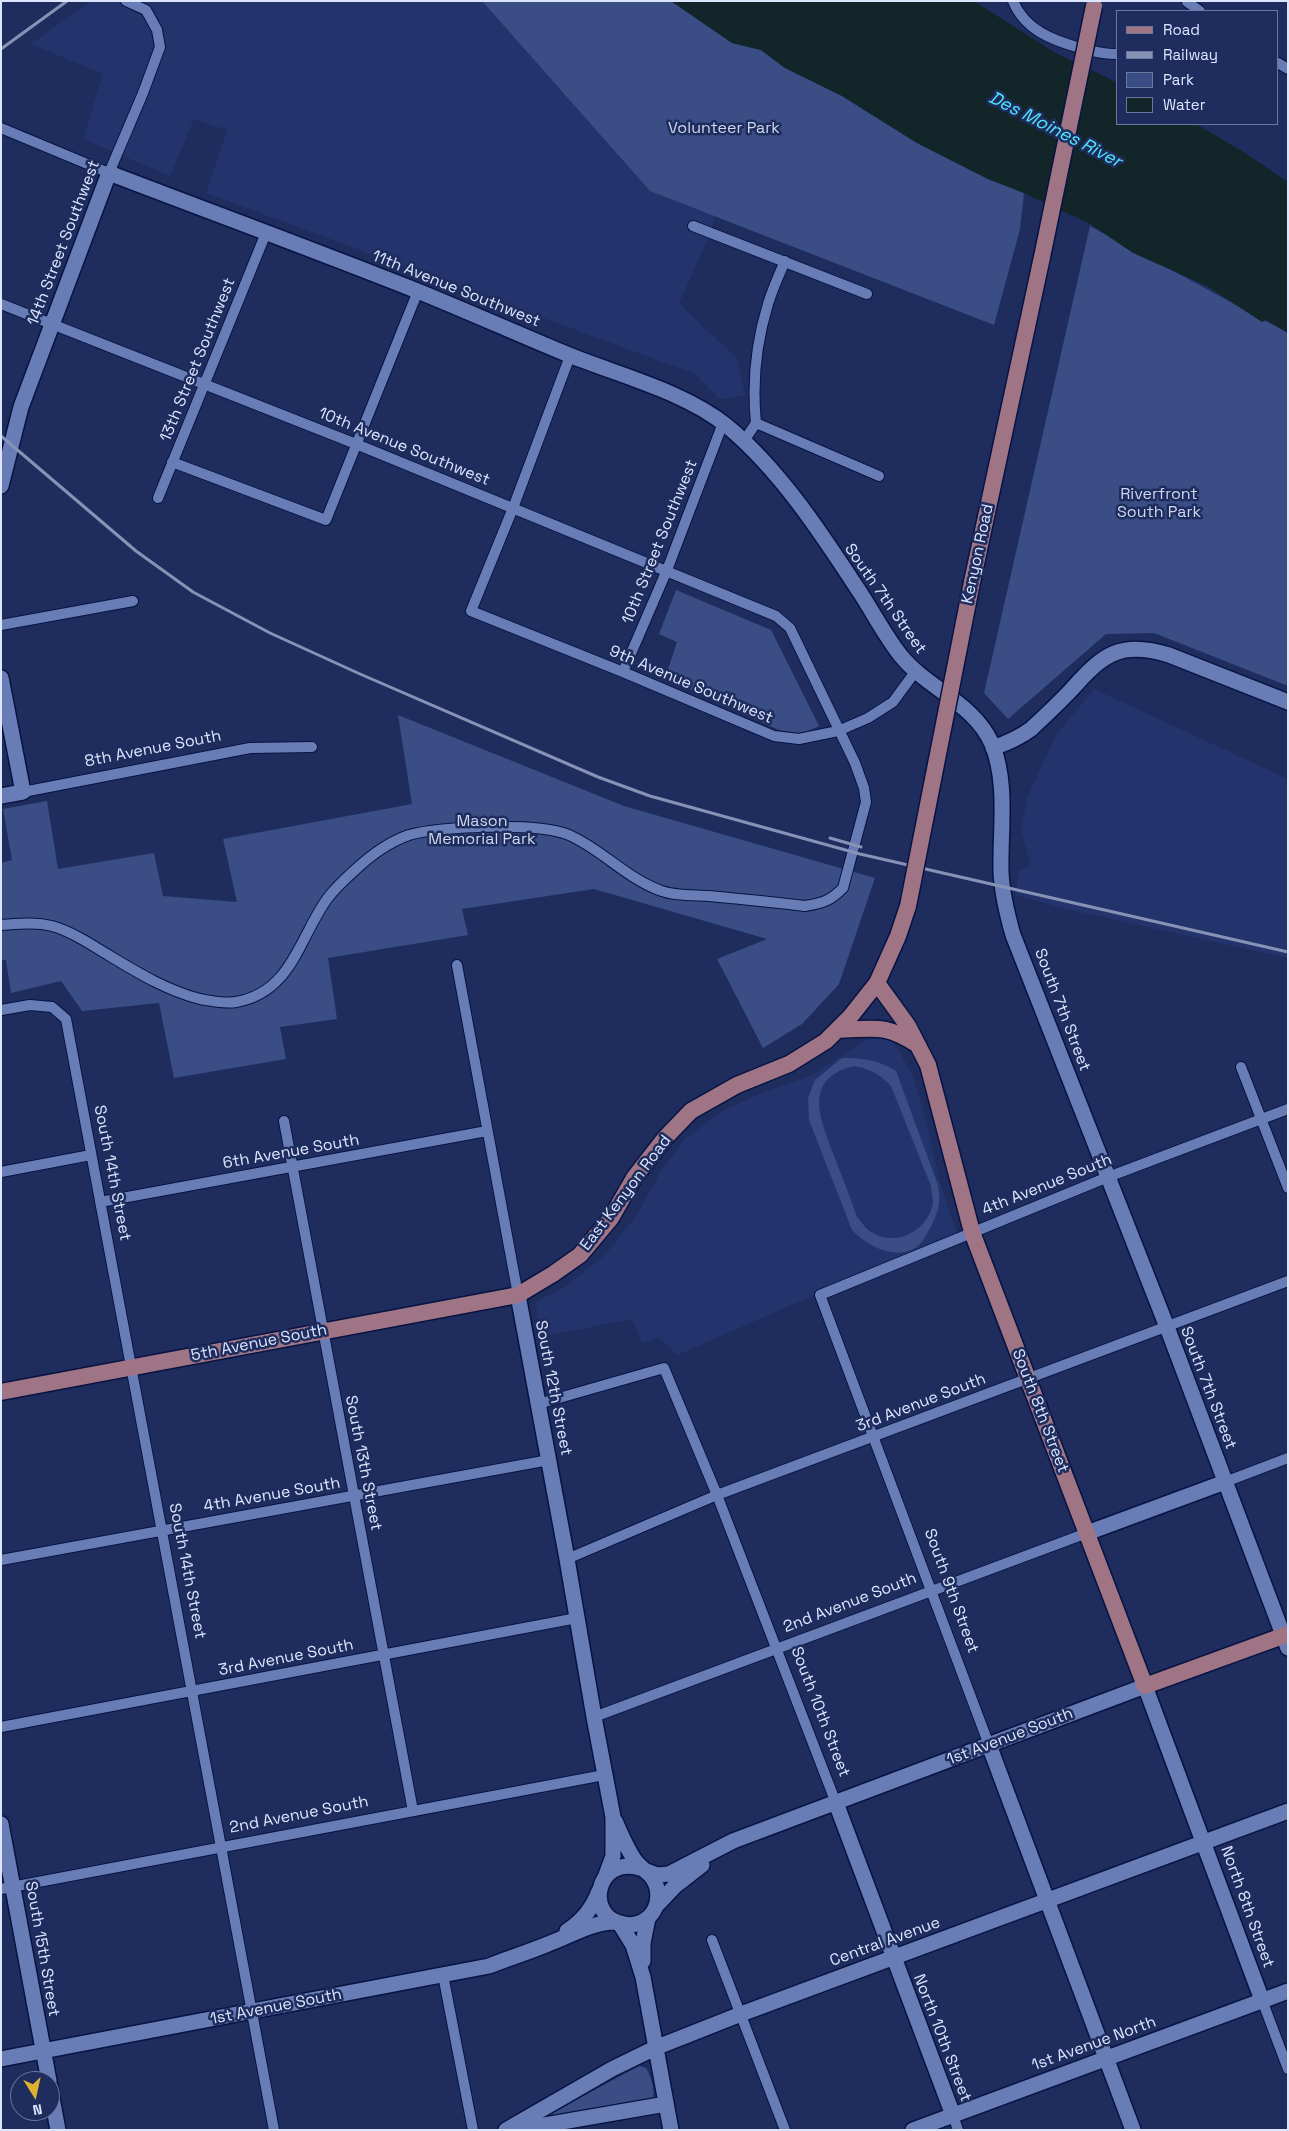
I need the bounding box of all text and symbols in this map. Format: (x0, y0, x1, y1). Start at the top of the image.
legend (1116, 10, 1279, 125)
text: Road (1163, 20, 1200, 39)
text: Railway (1163, 45, 1218, 64)
text: Park (1163, 70, 1194, 89)
water label: Des Moines River (985, 87, 1125, 173)
text: Water (1163, 95, 1205, 114)
park label: Volunteer Park (668, 119, 780, 139)
street label: 14th Street Southwest (24, 158, 104, 328)
street label: 11th Avenue Southwest (369, 246, 543, 332)
street label: 13th Street Southwest (156, 275, 240, 445)
street label: 10th Avenue Southwest (315, 404, 493, 490)
street label: 10th Street Southwest (618, 457, 702, 627)
park label: Riverfront South Park (1117, 485, 1201, 523)
street label: Kenyon Road (958, 502, 998, 606)
street label: South 7th Street (840, 540, 930, 658)
street label: 9th Avenue Southwest (606, 642, 776, 728)
street label: 8th Avenue South (83, 726, 223, 772)
park label: Mason Memorial Park (428, 812, 536, 850)
street label: South 7th Street (1030, 946, 1094, 1074)
street label: South 14th Street (89, 1104, 135, 1242)
street label: 6th Avenue South (221, 1131, 361, 1173)
street label: East Kenyon Road (576, 1132, 676, 1254)
street label: 4th Avenue South (979, 1150, 1115, 1220)
street label: South 12th Street (530, 1319, 576, 1457)
street label: 5th Avenue South (189, 1320, 329, 1366)
street label: South 7th Street (1176, 1324, 1240, 1452)
street label: South 8th Street (1008, 1346, 1072, 1476)
street label: 3rd Avenue South (854, 1369, 988, 1437)
street label: South 13th Street (340, 1394, 386, 1532)
street label: 4th Avenue South (202, 1474, 342, 1516)
street label: South 14th Street (164, 1502, 210, 1640)
street label: South 9th Street (920, 1526, 982, 1656)
street label: 2nd Avenue South (781, 1569, 919, 1637)
street label: 3rd Avenue South (217, 1635, 355, 1681)
street label: South 10th Street (786, 1644, 854, 1780)
street label: 1st Avenue South (944, 1704, 1076, 1770)
street label: 2nd Avenue South (228, 1792, 370, 1838)
street label: North 8th Street (1216, 1844, 1278, 1970)
street label: South 15th Street (21, 1880, 63, 2018)
street label: Central Avenue (827, 1913, 943, 1971)
street label: North 10th Street (909, 1972, 975, 2104)
street label: 1st Avenue South (209, 1985, 343, 2029)
street label: 1st Avenue North (1029, 2013, 1159, 2075)
north arrow (10, 2071, 60, 2121)
text: N (31, 2100, 44, 2119)

